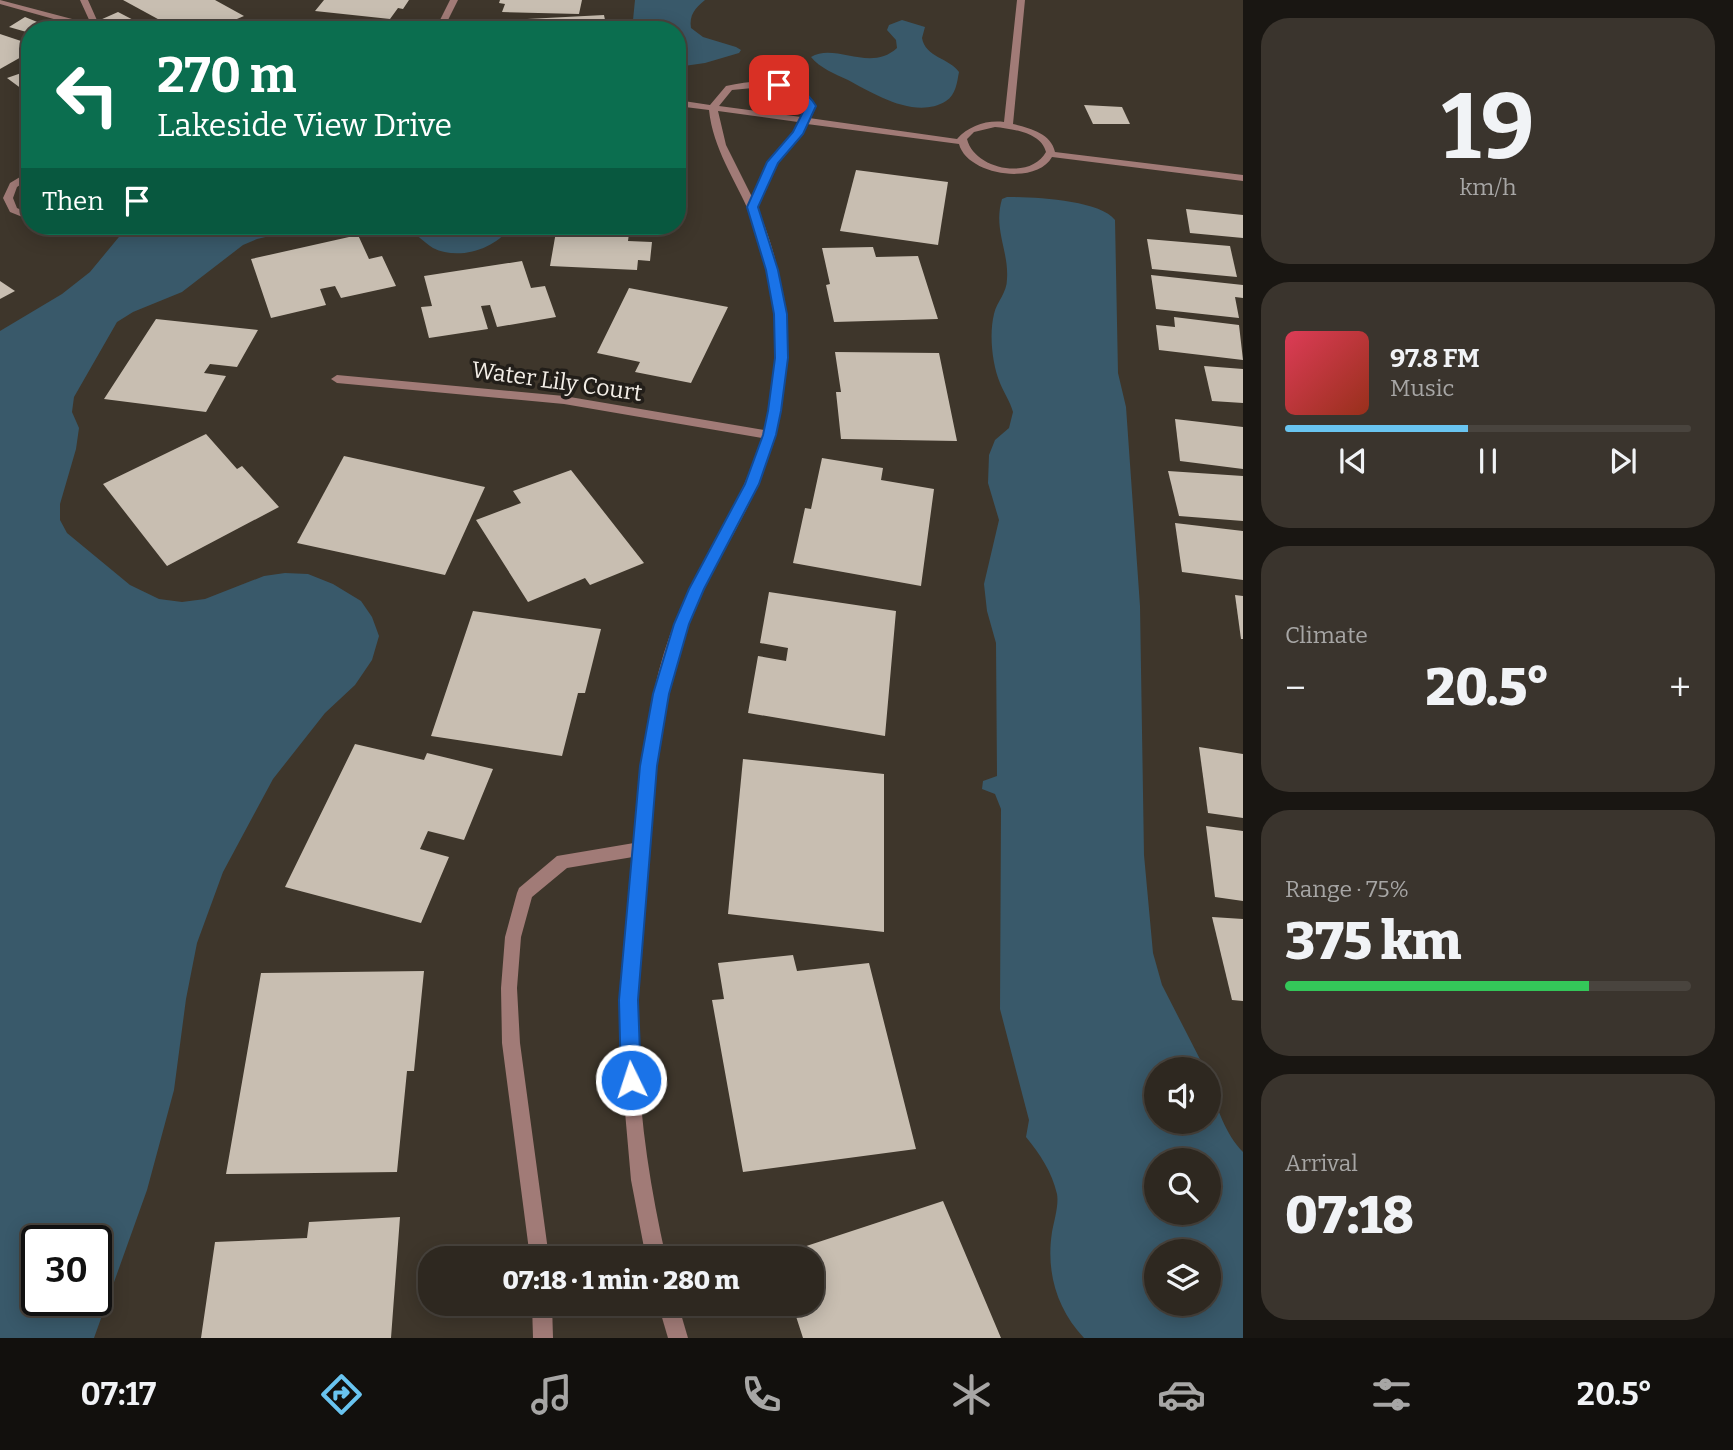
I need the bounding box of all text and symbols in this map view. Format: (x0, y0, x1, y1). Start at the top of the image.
text: 270 m (157, 46, 297, 105)
icon: left (42, 49, 133, 140)
pin (749, 55, 809, 115)
icon: arrive (760, 66, 798, 104)
text: 19 (1441, 73, 1535, 182)
text: Lakeside View Drive (157, 106, 452, 144)
text: km/h (1460, 173, 1516, 201)
icon: arrive (118, 182, 156, 220)
text: Then (42, 186, 104, 217)
text: 97.8 FM (1390, 343, 1480, 374)
street label: Water Lily Court (470, 355, 644, 407)
text: Music (1390, 374, 1454, 402)
icon: previous (1334, 442, 1372, 480)
icon: pause (1469, 442, 1507, 480)
icon: next (1604, 442, 1642, 480)
text: Climate (1285, 621, 1368, 649)
text: 20.5° (1425, 656, 1550, 719)
text: − (1285, 665, 1306, 711)
text: + (1669, 665, 1691, 711)
text: Range · 75% (1285, 875, 1409, 903)
text: 375 km (1285, 910, 1462, 973)
position arrow (594, 1043, 668, 1117)
map controls (1144, 1057, 1221, 1316)
button: sound (1144, 1057, 1221, 1134)
button: search (1144, 1148, 1221, 1225)
text: Arrival (1285, 1149, 1358, 1177)
text: 07:18 (1285, 1184, 1414, 1247)
speed limit sign: 30 (21, 1225, 112, 1316)
button: layers (1144, 1239, 1221, 1316)
text: 07:18 · 1 min · 280 m (503, 1265, 740, 1296)
icon: directions (317, 1370, 366, 1419)
icon: music (527, 1370, 576, 1419)
icon: phone (737, 1370, 786, 1419)
icon: climate (947, 1370, 996, 1419)
icon: car (1157, 1370, 1206, 1419)
icon: filters (1367, 1370, 1416, 1419)
text: 07:17 (80, 1375, 156, 1413)
text: 20.5° (1577, 1375, 1652, 1413)

